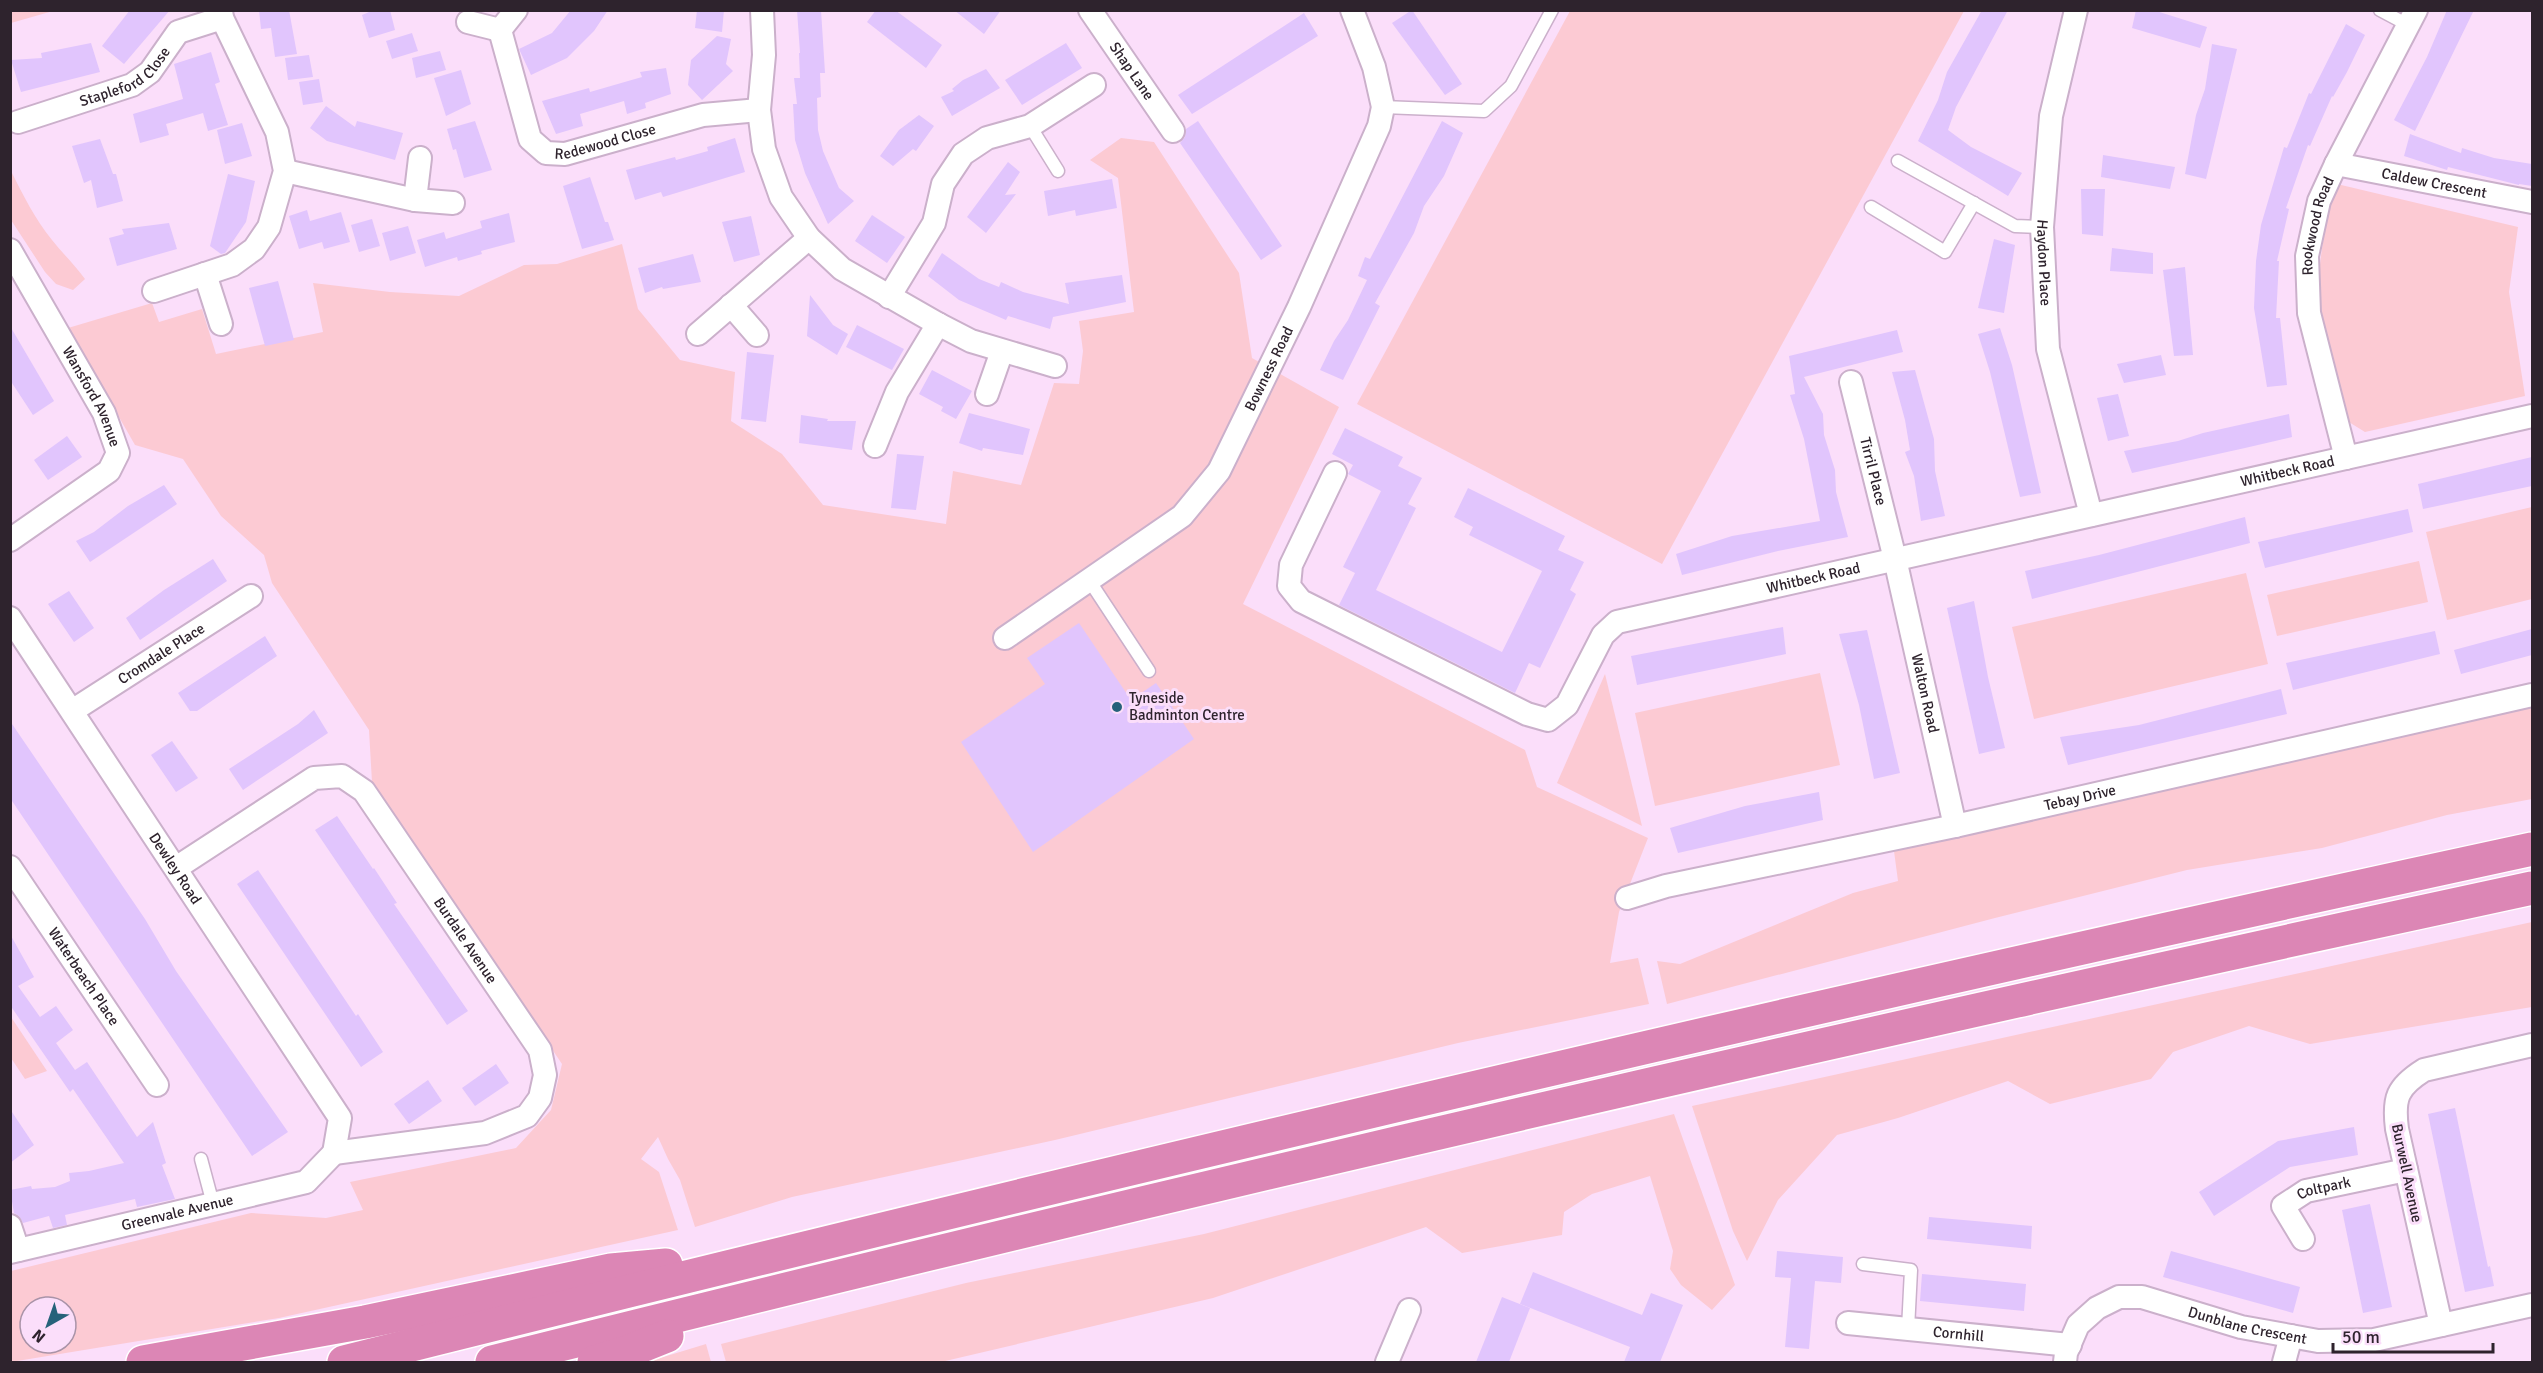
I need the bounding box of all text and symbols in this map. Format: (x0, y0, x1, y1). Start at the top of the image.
street label: Shap Lane (1106, 39, 1158, 103)
street label: Stapleford Close (77, 43, 174, 110)
street label: Redewood Close (554, 120, 658, 163)
street label: Caldew Crescent (2380, 164, 2488, 202)
street label: Rookwood Road (2298, 174, 2338, 276)
street label: Haydon Place (2033, 219, 2055, 306)
street label: Bowness Road (1241, 323, 1297, 414)
street label: Wansford Avenue (58, 343, 124, 449)
street label: Tirril Place (1856, 435, 1890, 507)
street label: Whitbeck Road (2239, 452, 2336, 490)
street label: Whitbeck Road (1765, 559, 1862, 597)
street label: Cromdale Place (114, 619, 208, 688)
street label: Walton Road (1908, 652, 1943, 735)
place label: Tyneside Badminton Centre (1129, 689, 1245, 724)
marker: Tyneside Badminton Centre (1110, 700, 1124, 714)
street label: Tebay Drive (2042, 781, 2117, 815)
street label: Dewley Road (145, 829, 205, 908)
street label: Burdale Avenue (430, 894, 501, 987)
street label: Waterbeach Place (44, 924, 123, 1029)
street label: Burwell Avenue (2388, 1122, 2426, 1224)
street label: Coltpark (2293, 1173, 2353, 1204)
street label: Greenvale Avenue (120, 1190, 235, 1234)
north arrow (18, 1295, 78, 1355)
street label: Dunblane Crescent (2186, 1302, 2308, 1348)
scale bar (2333, 1316, 2494, 1354)
street label: Cornhill (1932, 1322, 1985, 1345)
text: N (28, 1324, 50, 1347)
text: 50 m (2342, 1326, 2380, 1348)

